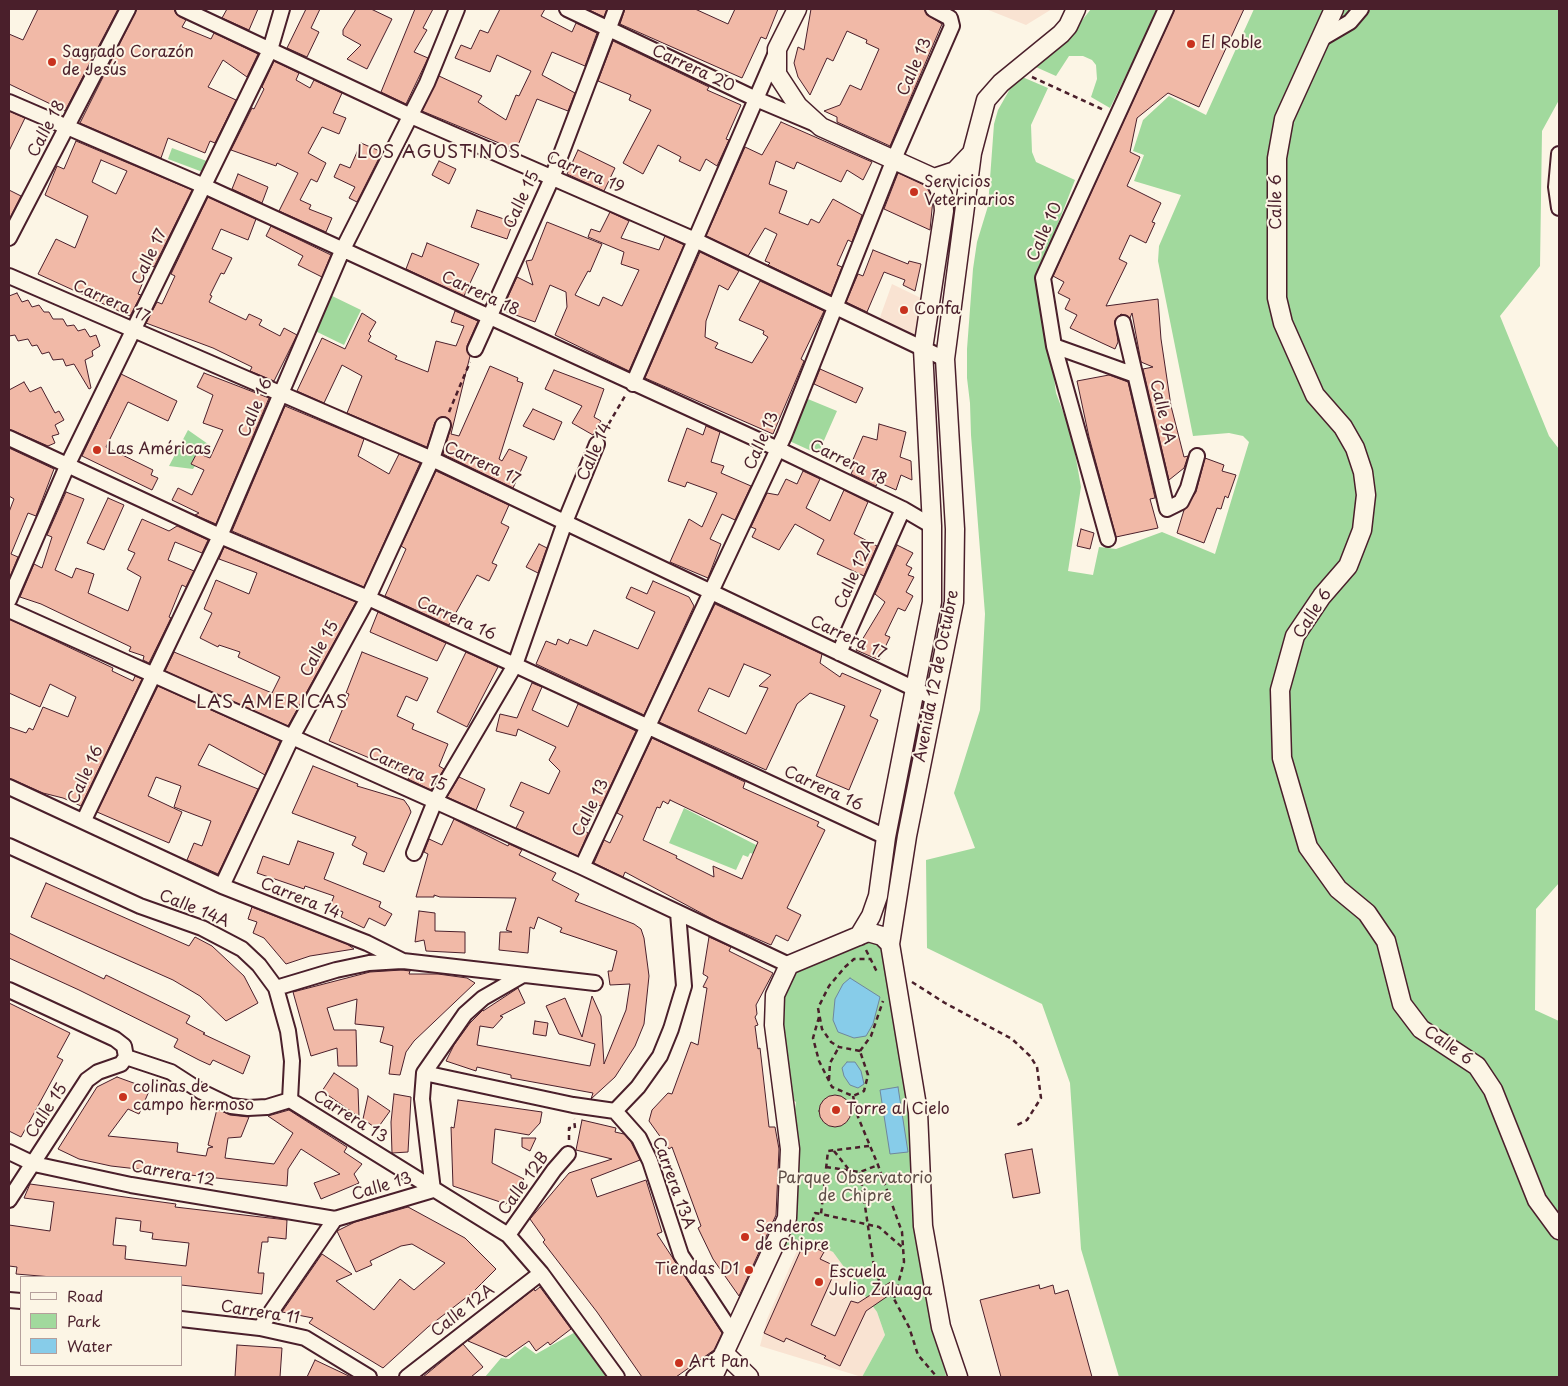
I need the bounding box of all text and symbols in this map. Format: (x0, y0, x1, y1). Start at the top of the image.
place label: El Roble (1201, 34, 1262, 54)
street label: Calle 13 (894, 35, 936, 99)
marker: El Roble (1185, 38, 1197, 50)
street label: Carrera 20 (648, 41, 738, 97)
place label: Sagrado Corazón de Jesús (62, 43, 194, 81)
marker: Sagrado Corazón de Jesús (46, 56, 58, 68)
street label: Calle 18 (24, 97, 70, 161)
district label: LOS AGUSTINOS (355, 142, 523, 164)
street label: Carrera 19 (543, 148, 627, 198)
street label: Calle 15 (500, 168, 544, 232)
place label: Servicios Veterinarios (924, 173, 1015, 211)
street label: Calle 6 (1267, 174, 1287, 230)
marker: Servicios Veterinarios (908, 186, 920, 198)
street label: Calle 10 (1023, 199, 1067, 265)
street label: Calle 17 (128, 226, 172, 288)
street label: Carrera 18 (438, 268, 522, 320)
street label: Carrera 17 (70, 277, 152, 327)
place label: Confa (914, 300, 961, 320)
marker: Confa (898, 304, 910, 316)
street label: Calle 16 (235, 375, 277, 441)
street label: Calle 9A (1145, 378, 1179, 446)
street label: Calle 13 (741, 409, 783, 473)
street label: Calle 14 (574, 420, 616, 484)
street label: Carrera 18 (806, 436, 890, 490)
street label: Carrera 17 (441, 438, 523, 490)
place label: Las Américas (107, 440, 211, 460)
marker: Las Américas (91, 444, 103, 456)
street label: Calle 12A (831, 536, 879, 612)
street label: Calle 6 (1290, 586, 1336, 642)
street label: Avenida 12 de Octubre (911, 588, 963, 764)
street label: Carrera 16 (413, 593, 499, 645)
street label: Carrera 17 (807, 612, 889, 664)
street label: Calle 15 (297, 617, 343, 681)
district label: LAS AMERICAS (195, 692, 349, 714)
street label: Calle 16 (64, 743, 108, 807)
street label: Carrera 15 (365, 744, 449, 796)
street label: Carrera 16 (781, 762, 865, 816)
street label: Calle 13 (569, 776, 613, 840)
street label: Carrera 14 (257, 874, 343, 924)
street label: Calle 14A (156, 886, 232, 932)
street label: Calle 6 (1420, 1022, 1476, 1070)
place label: colinas de campo hermoso (133, 1078, 254, 1116)
street label: Calle 15 (22, 1080, 72, 1142)
street label: Carrera 13 (309, 1087, 391, 1147)
marker: colinas de campo hermoso (117, 1091, 129, 1103)
place label: Torre al Cielo (846, 1100, 950, 1120)
marker: Torre al Cielo (830, 1104, 842, 1116)
street label: Carrera 13A (648, 1134, 698, 1232)
street label: Calle 12B (495, 1149, 553, 1219)
street label: Carrera 12 (130, 1157, 216, 1191)
street label: Calle 13 (350, 1169, 414, 1205)
park label: Parque Observatorio de Chipre (777, 1169, 933, 1207)
place label: Senderos de Chipre (755, 1218, 829, 1256)
marker: Senderos de Chipre (739, 1231, 751, 1243)
place label: Tiendas D1 (655, 1260, 739, 1280)
place label: Escuela Julio Zuluaga (829, 1263, 932, 1301)
marker: Tiendas D1 (743, 1264, 755, 1276)
legend (20, 1276, 182, 1366)
marker: Escuela Julio Zuluaga (813, 1276, 825, 1288)
street label: Calle 12A (428, 1280, 498, 1342)
text: Road (67, 1284, 103, 1307)
street label: Carrera 11 (219, 1297, 301, 1329)
text: Park (67, 1309, 101, 1332)
text: Water (67, 1334, 112, 1357)
place label: Art Pan (689, 1353, 749, 1373)
marker: Art Pan (673, 1357, 685, 1369)

